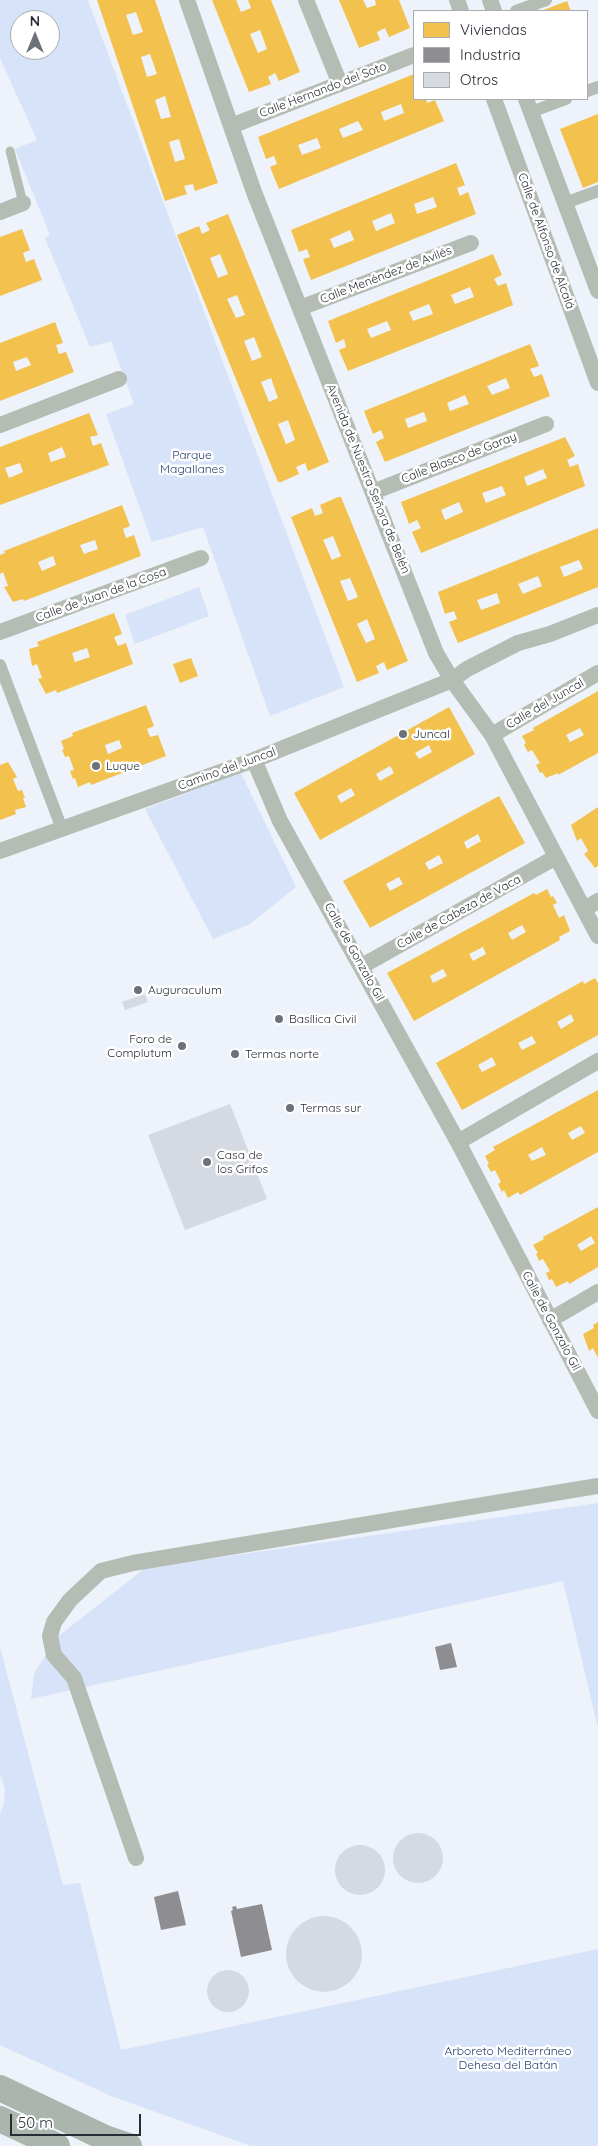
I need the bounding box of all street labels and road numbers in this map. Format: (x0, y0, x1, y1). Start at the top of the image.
street label: Calle Hernando del Soto (257, 59, 389, 121)
street label: Calle de Alfonso de Alcalá (515, 171, 577, 311)
street label: Calle Menéndez de Avilés (318, 243, 454, 307)
street label: Avenida de Nuestra Señora de Belén (323, 382, 413, 576)
street label: Calle Blasco de Garay (399, 429, 519, 487)
street label: Calle de Juan de la Cosa (34, 565, 168, 625)
street label: Calle del Juncal (503, 676, 587, 732)
street label: Camino del Juncal (176, 745, 278, 793)
street label: Calle de Cabeza de Vaca (395, 872, 523, 952)
street label: Calle de Gonzalo Gil (321, 900, 387, 1004)
street label: Calle de Gonzalo Gil (519, 1269, 583, 1373)

